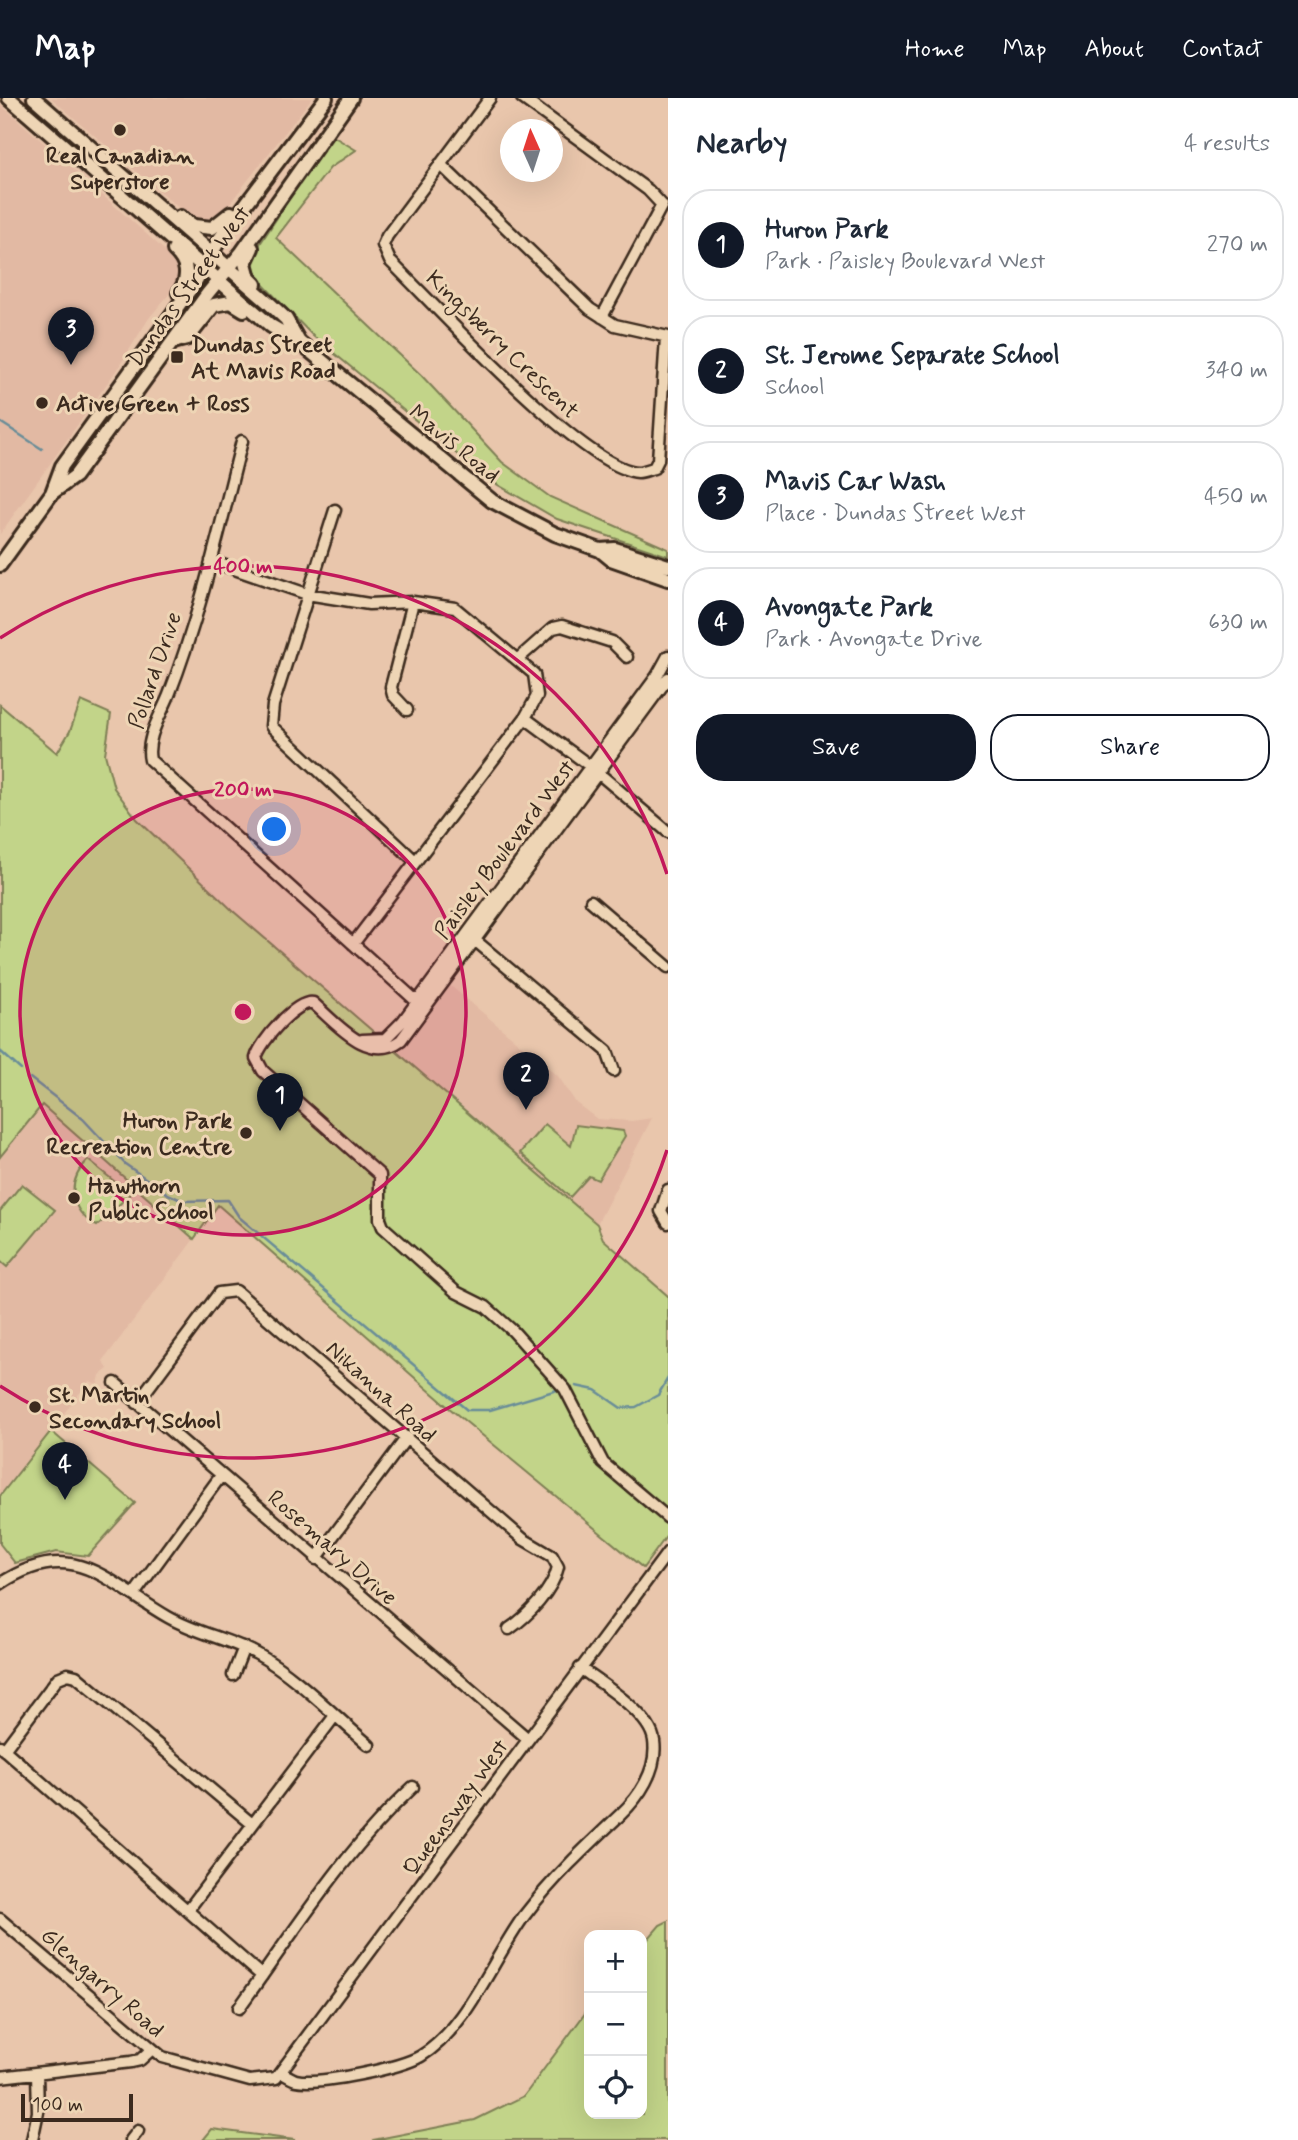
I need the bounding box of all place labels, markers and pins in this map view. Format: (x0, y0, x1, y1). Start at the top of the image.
marker: Real Canadian Superstore (112, 122, 128, 138)
place label: Real Canadian Superstore (46, 142, 195, 198)
pin: 3 (48, 307, 94, 365)
place label: Dundas Street At Mavis Road (191, 331, 336, 387)
marker: Dundas Street At Mavis Road (169, 349, 185, 365)
place label: Active Green + Ross (56, 390, 250, 420)
marker: Active Green + Ross (34, 395, 50, 411)
centre of rings (231, 1000, 255, 1024)
pin: 2 (503, 1052, 549, 1110)
pin: 1 (257, 1073, 303, 1131)
place label: Huron Park Recreation Centre (46, 1107, 232, 1163)
marker: Huron Park Recreation Centre (238, 1125, 254, 1141)
place label: Hawthorn Public School (88, 1172, 214, 1228)
marker: Hawthorn Public School (66, 1190, 82, 1206)
place label: St. Martin Secondary School (49, 1381, 221, 1437)
marker: St. Martin Secondary School (27, 1399, 43, 1415)
pin: 4 (42, 1442, 88, 1500)

